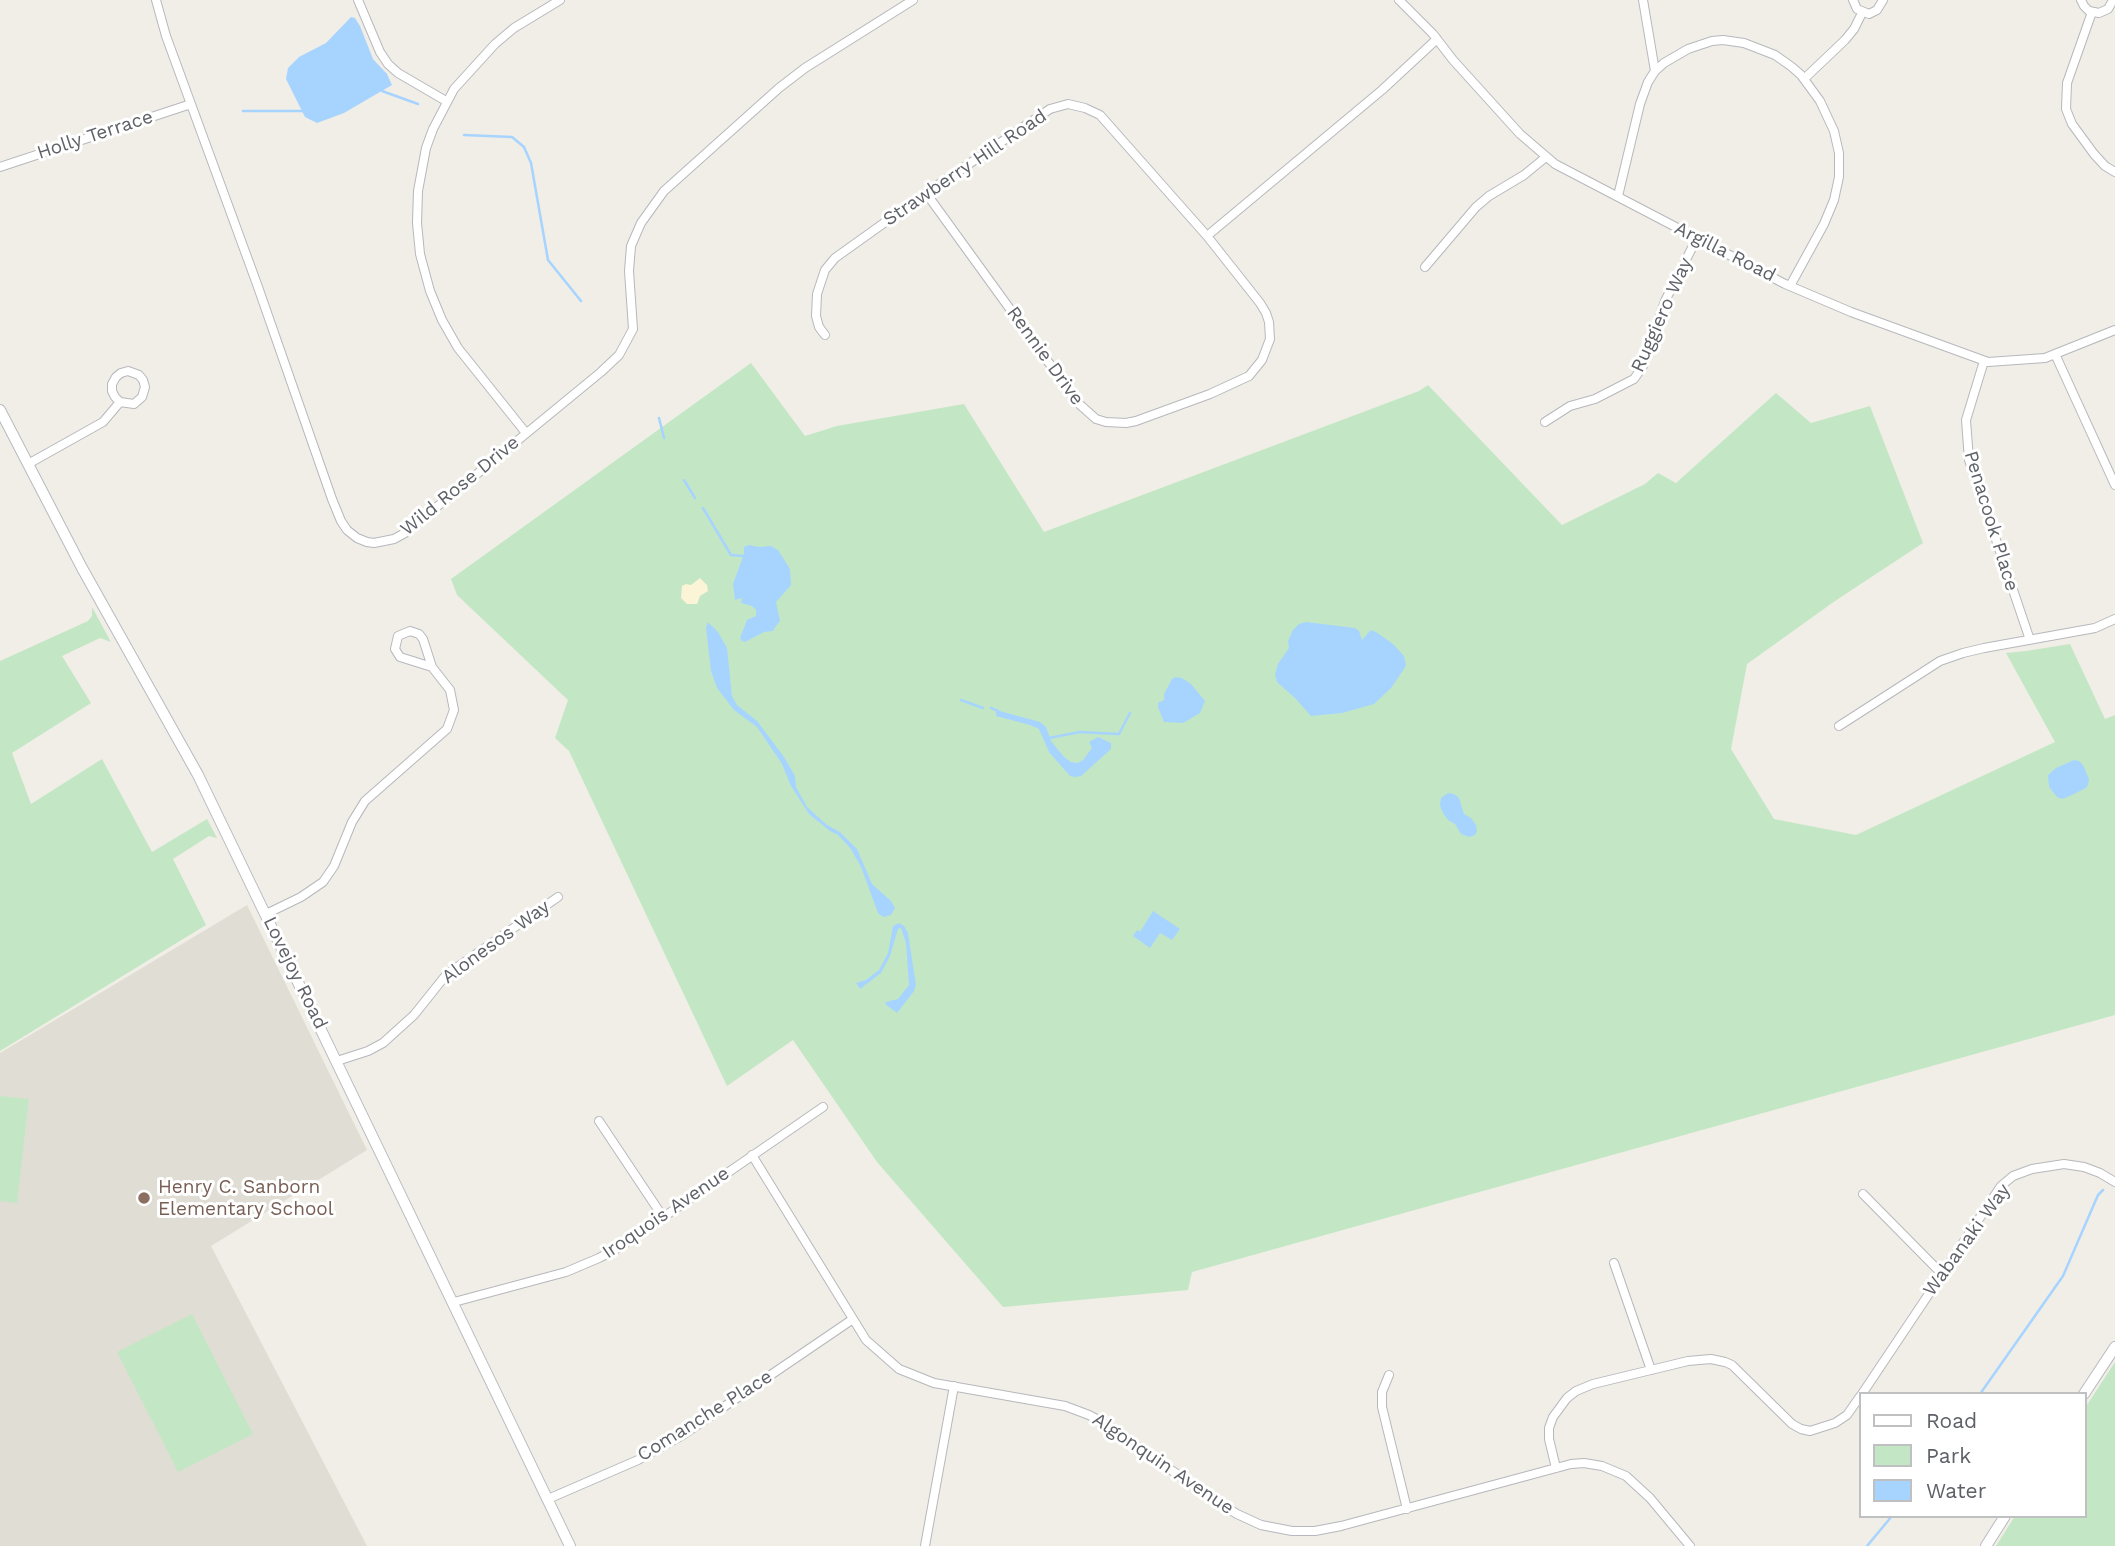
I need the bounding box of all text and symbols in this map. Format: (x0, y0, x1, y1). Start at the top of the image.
street label: Strawberry Hill Road (879, 105, 1051, 231)
street label: Holly Terrace (34, 106, 156, 164)
street label: Argilla Road (1671, 217, 1779, 287)
street label: Ruggiero Way (1627, 254, 1697, 376)
street label: Rennie Drive (1002, 302, 1088, 410)
street label: Wild Rose Drive (396, 431, 524, 541)
street label: Penacook Place (1959, 448, 2023, 594)
street label: Alonesos Way (438, 895, 554, 989)
street label: Lovejoy Road (258, 913, 332, 1033)
street label: Iroquois Avenue (598, 1162, 734, 1264)
place label: Henry C. Sanborn Elementary School (158, 1176, 334, 1220)
street label: Wabanaki Way (1919, 1179, 2015, 1301)
marker: Henry C. Sanborn Elementary School (136, 1190, 152, 1206)
street label: Comanche Place (633, 1365, 777, 1467)
legend (1860, 1392, 2087, 1518)
street label: Algonquin Avenue (1088, 1408, 1238, 1520)
text: Road (1926, 1408, 1977, 1433)
text: Park (1926, 1443, 1971, 1468)
text: Water (1926, 1478, 1986, 1503)

